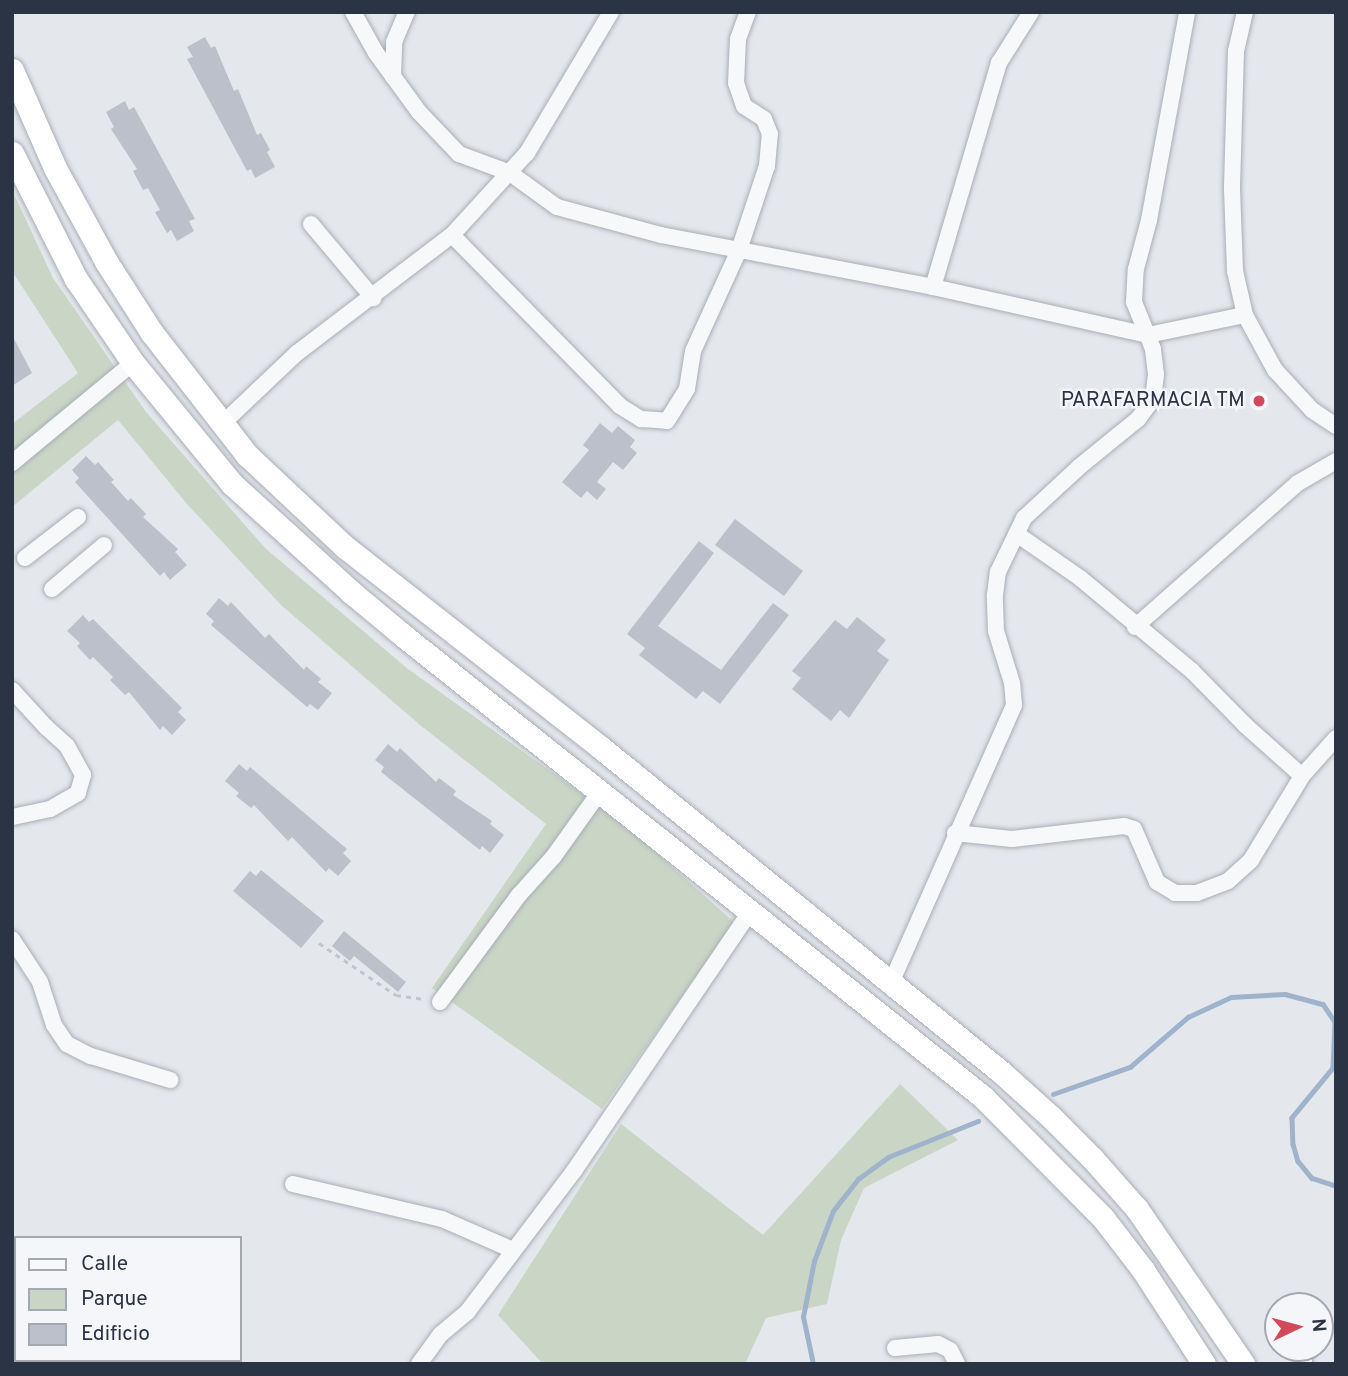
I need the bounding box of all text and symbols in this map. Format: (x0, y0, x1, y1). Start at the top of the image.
place label: PARAFARMACIA TM (1059, 388, 1245, 414)
marker: PARAFARMACIA TM (1251, 393, 1267, 409)
legend (14, 1236, 242, 1362)
text: Calle (81, 1251, 128, 1278)
text: Parque (81, 1286, 148, 1313)
north arrow (1264, 1292, 1334, 1362)
text: N (1305, 1317, 1330, 1333)
text: Edificio (81, 1321, 150, 1348)

